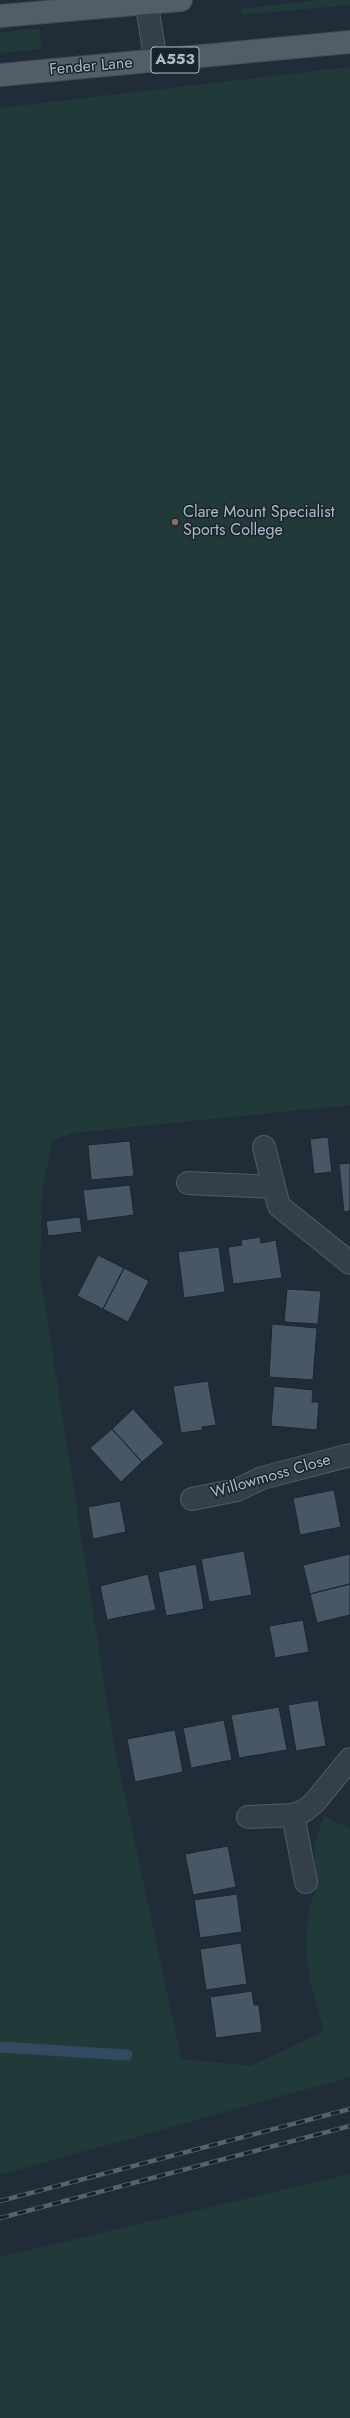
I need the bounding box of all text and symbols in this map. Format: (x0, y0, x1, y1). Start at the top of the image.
road number: A553 (151, 47, 199, 73)
street label: Fender Lane (49, 54, 133, 80)
place label: Clare Mount Specialist Sports College (183, 503, 335, 541)
marker: Clare Mount Specialist Sports College (170, 517, 180, 527)
street label: Willowmoss Close (209, 1451, 333, 1503)

